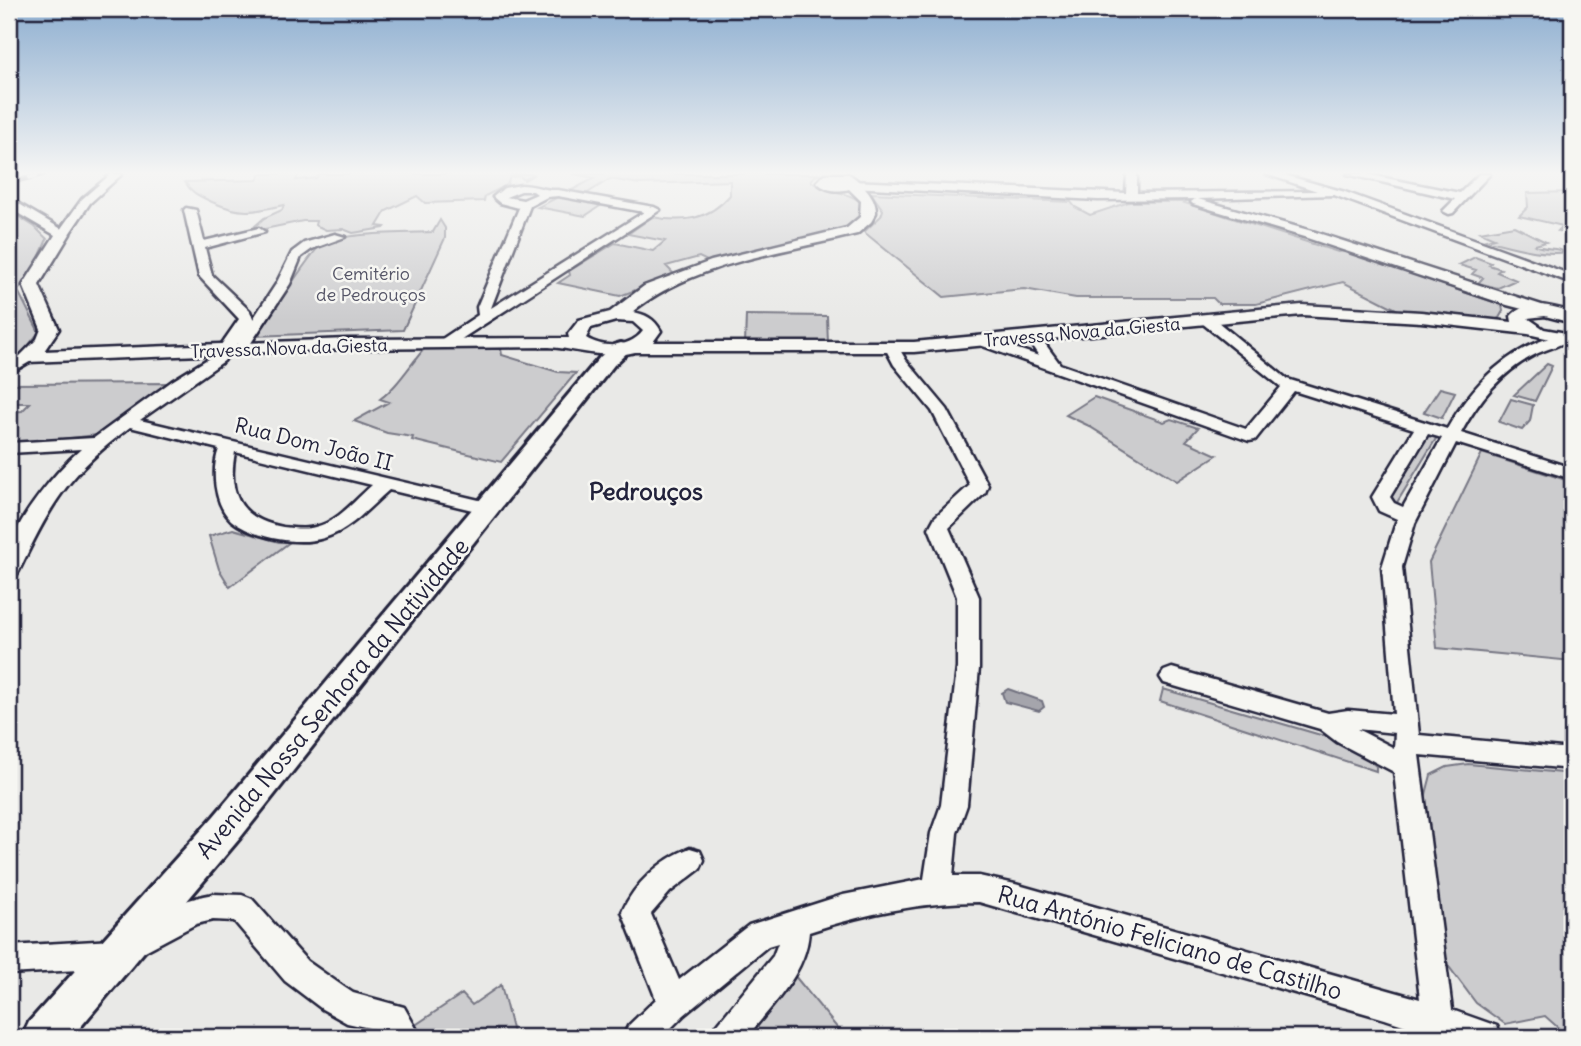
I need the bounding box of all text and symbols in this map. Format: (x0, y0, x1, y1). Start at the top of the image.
park label: Cemitério de Pedrouços (316, 262, 426, 306)
street label: Travessa Nova da Giesta (983, 312, 1181, 352)
street label: Travessa Nova da Giesta (190, 333, 388, 363)
street label: Rua Dom João II (232, 411, 396, 477)
district label: Pedrouços (589, 476, 703, 506)
street label: Avenida Nossa Senhora da Natividade (189, 532, 475, 864)
street label: Rua António Feliciano de Castilho (994, 878, 1346, 1006)

